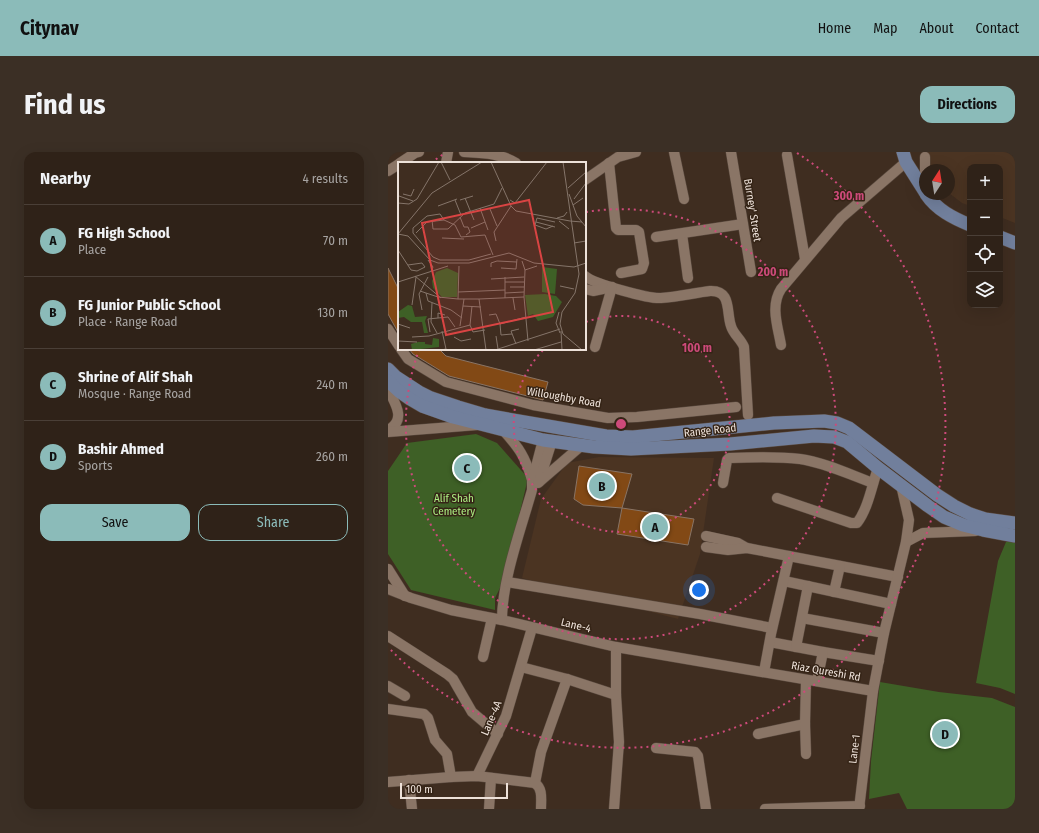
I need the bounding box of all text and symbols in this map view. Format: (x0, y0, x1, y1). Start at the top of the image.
text: Citynav (20, 17, 79, 40)
text: Home (818, 20, 851, 37)
text: Map (873, 20, 897, 37)
text: About (919, 20, 954, 37)
text: Contact (976, 20, 1019, 37)
button: Directions (920, 86, 1015, 123)
text: Find us (24, 88, 106, 121)
inset map (398, 162, 586, 350)
north arrow (919, 164, 955, 200)
map controls (967, 164, 1003, 308)
button: + (967, 164, 1003, 200)
text: Nearby (40, 168, 91, 189)
text: 4 results (302, 171, 348, 186)
street label: Burney' Street (741, 178, 764, 243)
text: 300 m (833, 189, 864, 203)
button: − (967, 200, 1003, 236)
text: FG High School (78, 224, 170, 242)
text: A (49, 233, 57, 248)
text: 70 m (323, 233, 348, 248)
button: locate (967, 236, 1003, 272)
text: Place (78, 242, 106, 257)
text: 200 m (757, 265, 788, 279)
button: layers (967, 272, 1003, 308)
text: FG Junior Public School (78, 296, 221, 314)
text: B (49, 305, 57, 320)
text: 130 m (317, 305, 348, 320)
text: Place · Range Road (78, 314, 178, 329)
text: 100 m (682, 341, 712, 355)
text: Shrine of Alif Shah (78, 368, 193, 386)
text: C (50, 377, 56, 392)
text: 240 m (316, 377, 348, 392)
street label: Willoughby Road (526, 385, 602, 410)
text: Mosque · Range Road (78, 386, 191, 401)
centre of rings (614, 417, 628, 431)
street label: Range Road (683, 421, 737, 440)
text: Bashir Ahmed (78, 440, 164, 458)
text: D (49, 449, 57, 464)
text: 260 m (316, 449, 348, 464)
pin: C (454, 453, 480, 483)
text: Sports (78, 458, 113, 473)
pin: B (589, 471, 615, 501)
park label: Alif Shah Cemetery (433, 492, 475, 518)
button: Save (40, 504, 190, 541)
button: Share (198, 504, 348, 541)
pin: A (642, 512, 668, 542)
your location (689, 580, 709, 600)
street label: Lane-4 (559, 615, 593, 636)
street label: Riaz Qureshi Rd (790, 659, 862, 684)
street label: Lane-4A (478, 699, 505, 738)
pin: D (932, 719, 958, 749)
street label: Lane-1 (846, 734, 863, 764)
scale bar (400, 781, 508, 800)
text: 100 m (406, 783, 433, 796)

